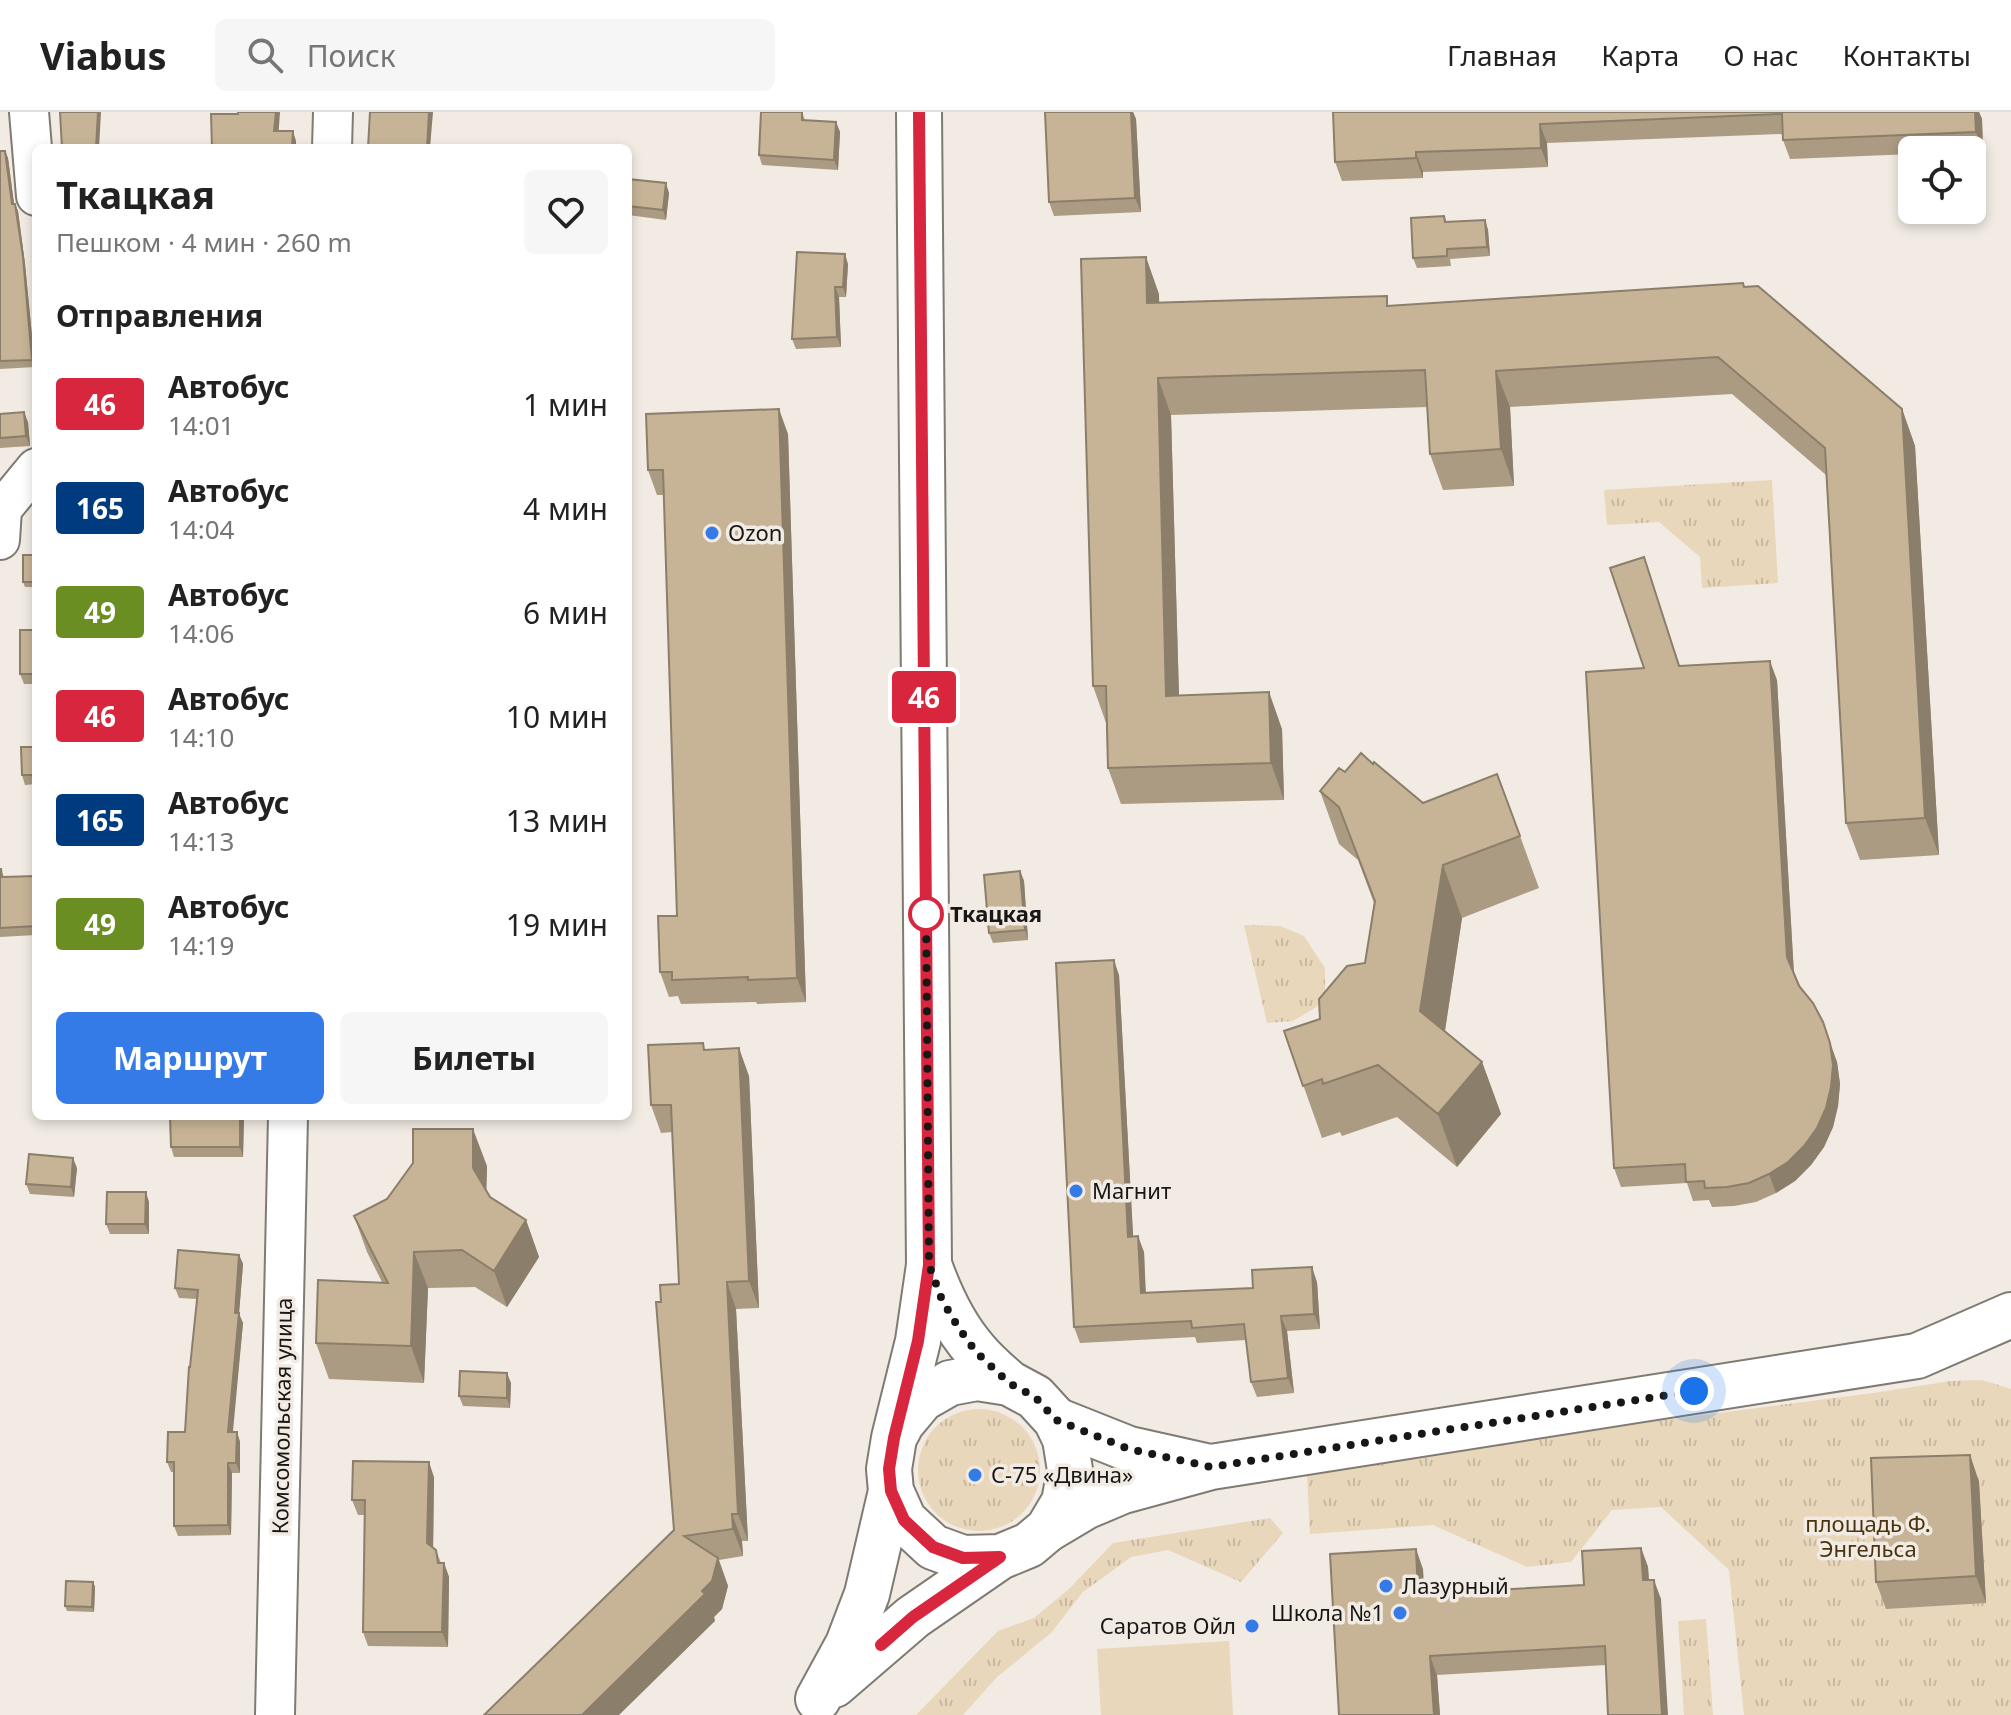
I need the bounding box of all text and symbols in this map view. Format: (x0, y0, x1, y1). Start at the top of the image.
search box (215, 19, 775, 91)
text: Viabus (40, 29, 167, 81)
icon: search (243, 33, 287, 77)
text: Поиск (307, 35, 396, 76)
text: Главная (1447, 36, 1557, 74)
text: Карта (1601, 36, 1679, 74)
text: О нас (1723, 36, 1799, 74)
text: Контакты (1843, 36, 1971, 74)
map controls (1898, 136, 1986, 224)
button: locate (1898, 136, 1986, 224)
text: Ткацкая (56, 168, 215, 220)
button: heart (524, 170, 608, 254)
text: Пешком · 4 мин · 260 m (56, 224, 352, 260)
text: Отправления (56, 295, 263, 336)
text: Автобус (168, 366, 290, 407)
text: 1 мин (523, 384, 608, 425)
text: 46 (84, 385, 116, 423)
text: 14:01 (168, 407, 234, 443)
text: Автобус (168, 470, 290, 511)
text: 4 мин (523, 488, 608, 529)
text: 165 (76, 489, 124, 527)
text: 14:04 (168, 511, 234, 547)
place label: Ozon (728, 517, 782, 547)
marker: Ozon (703, 524, 721, 542)
text: Автобус (168, 574, 290, 615)
text: 6 мин (523, 592, 608, 633)
text: 49 (84, 593, 116, 631)
text: 14:06 (168, 615, 234, 651)
line badge: 46 (888, 671, 960, 723)
text: Автобус (168, 678, 290, 719)
text: 46 (908, 678, 940, 716)
text: 10 мин (506, 696, 608, 737)
text: 46 (84, 697, 116, 735)
text: 14:10 (168, 719, 234, 755)
text: Автобус (168, 782, 290, 823)
text: 13 мин (506, 800, 608, 841)
text: 165 (76, 801, 124, 839)
text: 14:13 (168, 823, 234, 859)
text: Автобус (168, 886, 290, 927)
marker: Ткацкая (909, 897, 943, 931)
place label: Ткацкая (950, 898, 1042, 928)
text: 19 мин (506, 904, 608, 945)
text: 49 (84, 905, 116, 943)
text: 14:19 (168, 927, 234, 963)
button: Маршрут (56, 1012, 324, 1104)
button: Билеты (340, 1012, 608, 1104)
place label: Магнит (1092, 1175, 1171, 1205)
marker: Магнит (1067, 1182, 1085, 1200)
street label: Комсомольская улица (264, 1297, 298, 1535)
your location (1674, 1371, 1714, 1411)
place label: С-75 «Двина» (991, 1459, 1133, 1489)
marker: С-75 «Двина» (966, 1466, 984, 1484)
park label: площадь Ф. Энгельса (1805, 1508, 1931, 1563)
place label: Лазурный (1402, 1570, 1509, 1600)
marker: Лазурный (1377, 1577, 1395, 1595)
place label: Школа №1 (1271, 1597, 1384, 1627)
marker: Школа №1 (1391, 1604, 1409, 1622)
place label: Саратов Ойл (1100, 1610, 1236, 1640)
marker: Саратов Ойл (1243, 1617, 1261, 1635)

